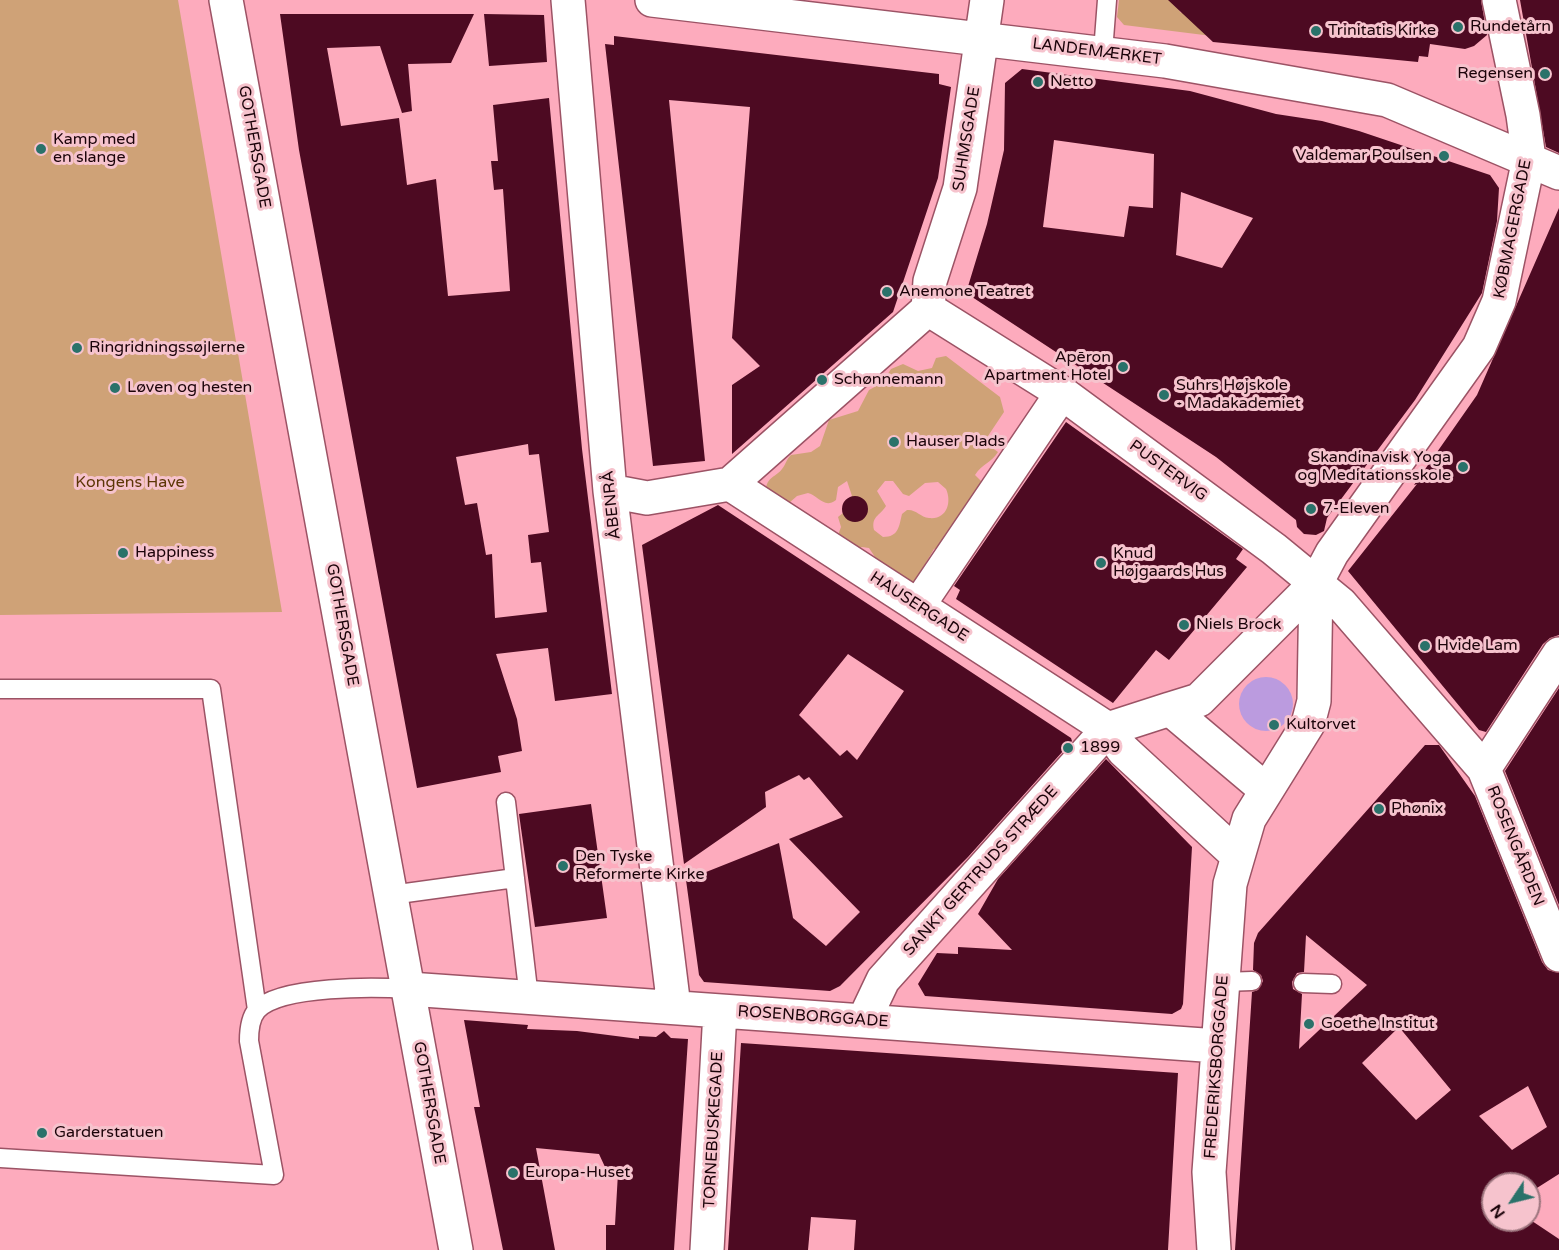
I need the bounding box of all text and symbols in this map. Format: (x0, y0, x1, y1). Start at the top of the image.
place label: Rundetårn (1470, 17, 1551, 37)
marker: Rundetårn (1451, 20, 1465, 34)
place label: Trinitatis Kirke (1328, 21, 1436, 41)
marker: Trinitatis Kirke (1309, 24, 1323, 38)
street label: LANDEMÆRKET (1031, 35, 1163, 69)
place label: Regensen (1457, 64, 1533, 84)
marker: Regensen (1538, 67, 1552, 81)
place label: Netto (1050, 72, 1094, 92)
marker: Netto (1031, 75, 1045, 89)
street label: GOTHERSGADE (234, 84, 274, 210)
street label: SUHMSGADE (949, 85, 985, 193)
place label: Kamp med en slange (53, 130, 135, 168)
marker: Kamp med en slange (34, 142, 48, 156)
place label: Valdemar Poulsen (1295, 146, 1432, 166)
marker: Valdemar Poulsen (1437, 149, 1451, 163)
street label: KØBMAGERGADE (1490, 158, 1536, 300)
place label: Anemone Teatret (899, 282, 1031, 302)
marker: Anemone Teatret (880, 285, 894, 299)
place label: Ringridningssøjlerne (89, 338, 245, 358)
marker: Ringridningssøjlerne (70, 341, 84, 355)
place label: Apēron Apartment Hotel (984, 348, 1111, 386)
marker: Apēron Apartment Hotel (1116, 360, 1130, 374)
place label: Schønnemann (834, 370, 944, 390)
marker: Schønnemann (815, 373, 829, 387)
place label: Suhrs Højskole - Madakademiet (1176, 376, 1301, 414)
place label: Løven og hesten (127, 378, 252, 398)
marker: Løven og hesten (108, 381, 122, 395)
marker: Suhrs Højskole - Madakademiet (1157, 388, 1171, 402)
place label: Hauser Plads (906, 432, 1005, 452)
marker: Hauser Plads (887, 435, 901, 449)
street label: PUSTERVIG (1125, 436, 1211, 506)
place label: Skandinavisk Yoga og Meditationsskole (1297, 448, 1451, 486)
marker: Skandinavisk Yoga og Meditationsskole (1456, 460, 1470, 474)
street label: ÅBENRÅ (599, 469, 625, 541)
park label: Kongens Have (75, 473, 185, 493)
place label: 7-Eleven (1323, 499, 1390, 519)
marker: 7-Eleven (1304, 502, 1318, 516)
place label: Happiness (135, 543, 214, 563)
place label: Knud Højgaards Hus (1113, 544, 1224, 582)
marker: Happiness (116, 546, 130, 560)
marker: Knud Højgaards Hus (1094, 556, 1108, 570)
street label: GOTHERSGADE (322, 562, 362, 688)
street label: HAUSERGADE (866, 568, 972, 646)
place label: Niels Brock (1196, 615, 1281, 635)
marker: Niels Brock (1177, 618, 1191, 632)
place label: Hvide Lam (1437, 636, 1518, 656)
marker: Hvide Lam (1418, 639, 1432, 653)
place label: Kultorvet (1286, 715, 1356, 735)
marker: Kultorvet (1267, 718, 1281, 732)
place label: 1899 (1080, 738, 1120, 758)
marker: 1899 (1061, 741, 1075, 755)
street label: SANKT GERTRUDS STRÆDE (900, 782, 1062, 960)
street label: ROSENGÅRDEN (1482, 783, 1548, 909)
place label: Phønix (1391, 799, 1444, 819)
marker: Phønix (1372, 802, 1386, 816)
place label: Den Tyske Reformerte Kirke (575, 847, 705, 885)
marker: Den Tyske Reformerte Kirke (556, 859, 570, 873)
street label: FREDERIKSBORGGADE (1201, 975, 1233, 1159)
street label: ROSENBORGGADE (737, 1002, 889, 1032)
place label: Goethe Institut (1321, 1014, 1435, 1034)
marker: Goethe Institut (1302, 1017, 1316, 1031)
street label: GOTHERSGADE (409, 1040, 449, 1166)
street label: TORNEBUSKEGADE (700, 1051, 728, 1209)
place label: Garderstatuen (54, 1123, 163, 1143)
marker: Garderstatuen (35, 1126, 49, 1140)
place label: Europa-Huset (525, 1163, 630, 1183)
marker: Europa-Huset (506, 1166, 520, 1180)
north arrow (1481, 1172, 1541, 1232)
text: N (1486, 1200, 1510, 1222)

